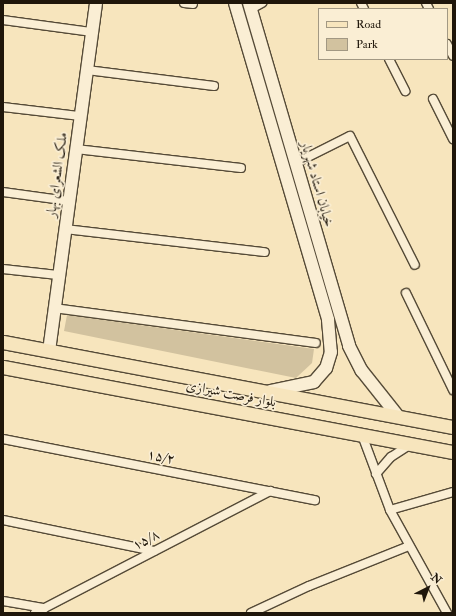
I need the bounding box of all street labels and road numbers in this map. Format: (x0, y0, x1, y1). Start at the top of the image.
street label: ملک الشعرای بهار (43, 131, 71, 219)
street label: خیابان استاد شهریار (297, 139, 337, 229)
street label: بلوار فرصت شیرازی (185, 377, 277, 411)
street label: ۱۵/۲ (146, 446, 176, 468)
street label: ۱۵/۸ (130, 526, 162, 554)

